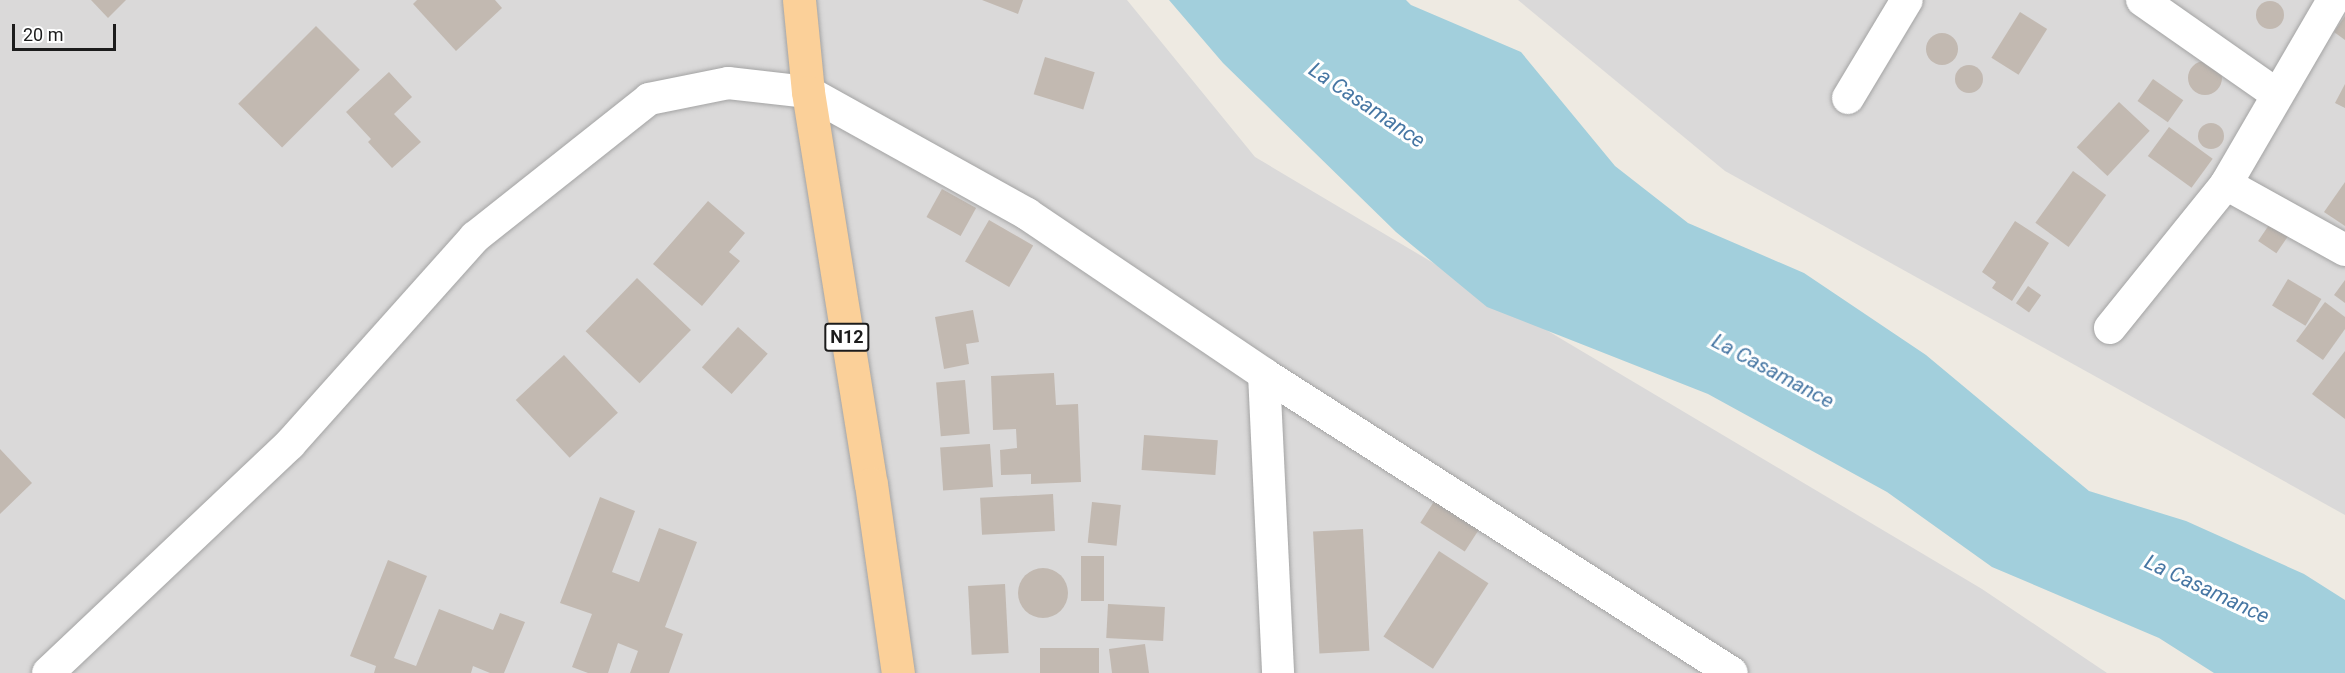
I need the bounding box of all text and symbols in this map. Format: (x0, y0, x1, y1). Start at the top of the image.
scale bar (15, 12, 118, 50)
text: 20 m (23, 24, 63, 45)
water label: La Casamance (1304, 57, 1430, 153)
road number: N12 (823, 322, 871, 352)
water label: La Casamance (1708, 328, 1838, 414)
water label: La Casamance (2141, 549, 2273, 629)

